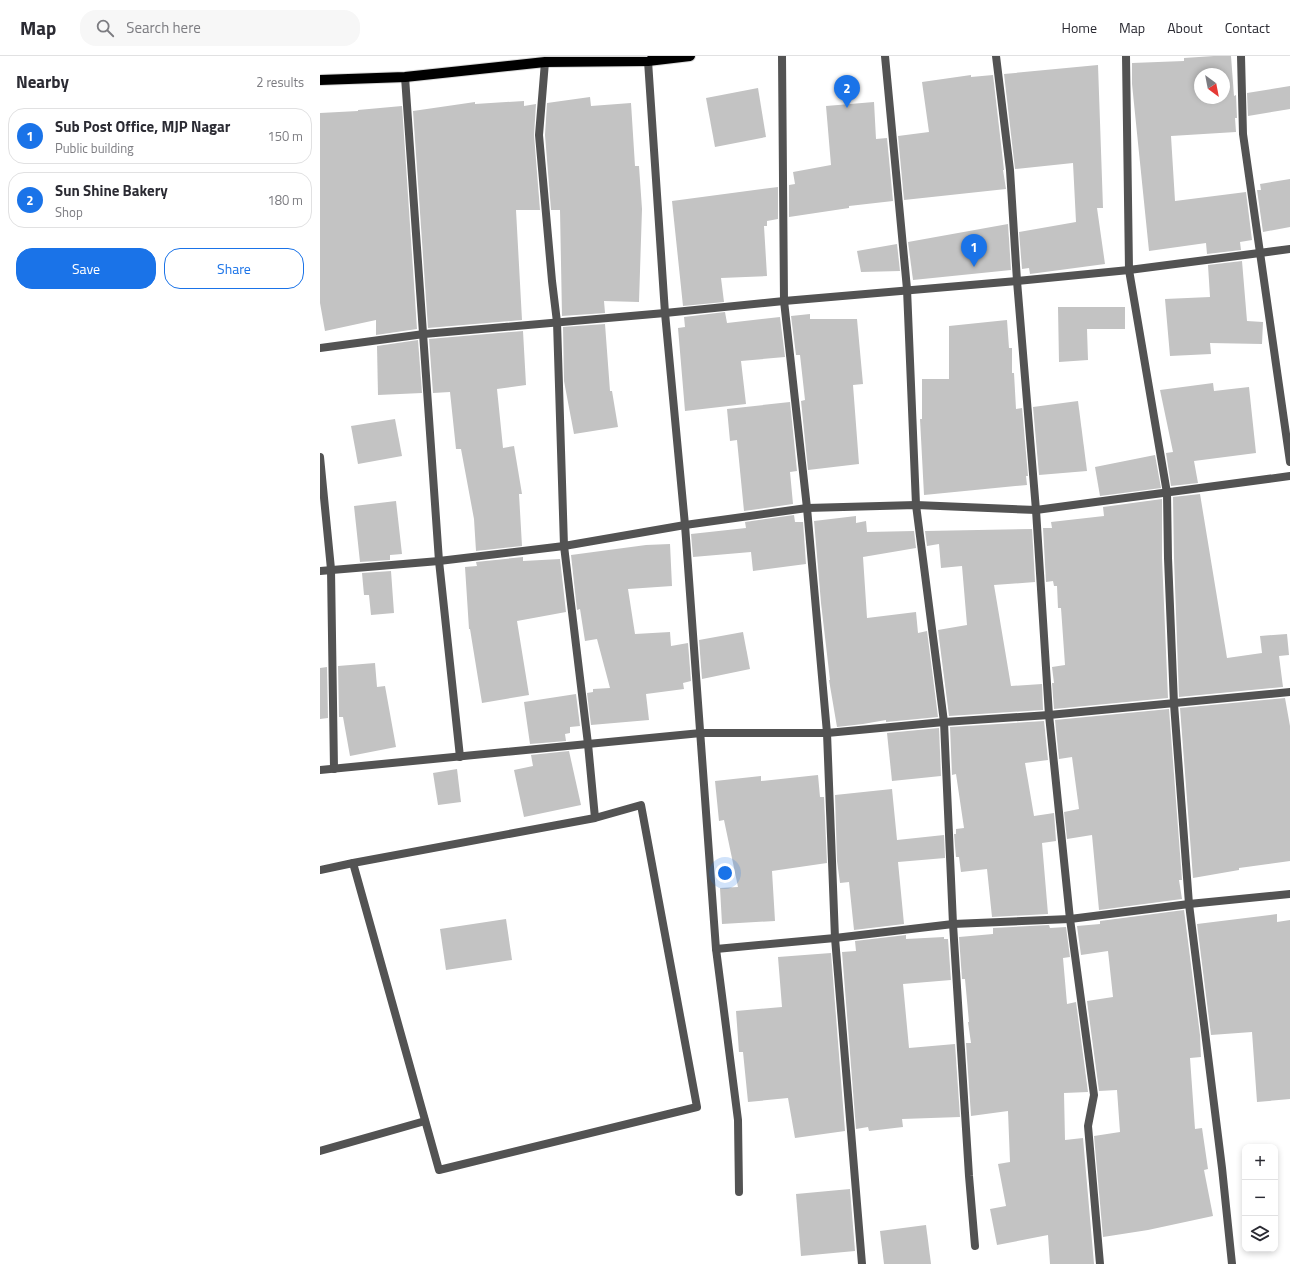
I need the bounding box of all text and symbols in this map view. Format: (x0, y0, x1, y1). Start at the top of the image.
search box (80, 10, 360, 46)
text: Map (20, 13, 56, 42)
text: Search here (126, 16, 201, 39)
icon: search (94, 17, 116, 39)
text: Home (1062, 17, 1097, 38)
text: Map (1119, 17, 1145, 38)
text: About (1167, 17, 1203, 38)
text: Contact (1225, 17, 1270, 38)
north arrow (1194, 68, 1230, 104)
text: Nearby (16, 69, 69, 95)
text: 2 results (256, 72, 304, 92)
pin: 2 (834, 75, 860, 108)
text: Sub Post Office, MJP Nagar (55, 115, 230, 138)
text: 1 (26, 126, 34, 146)
text: 150 m (267, 126, 303, 146)
text: Public building (55, 138, 134, 158)
text: Sun Shine Bakery (55, 179, 168, 202)
text: 2 (26, 190, 34, 210)
text: 180 m (267, 190, 303, 210)
text: Shop (55, 202, 83, 222)
pin: 1 (961, 234, 987, 267)
button: Save (16, 248, 156, 289)
button: Share (164, 248, 304, 289)
your location (715, 863, 735, 883)
map controls (1242, 1144, 1278, 1252)
button: + (1242, 1144, 1278, 1180)
button: − (1242, 1180, 1278, 1216)
button: layers (1242, 1216, 1278, 1252)

